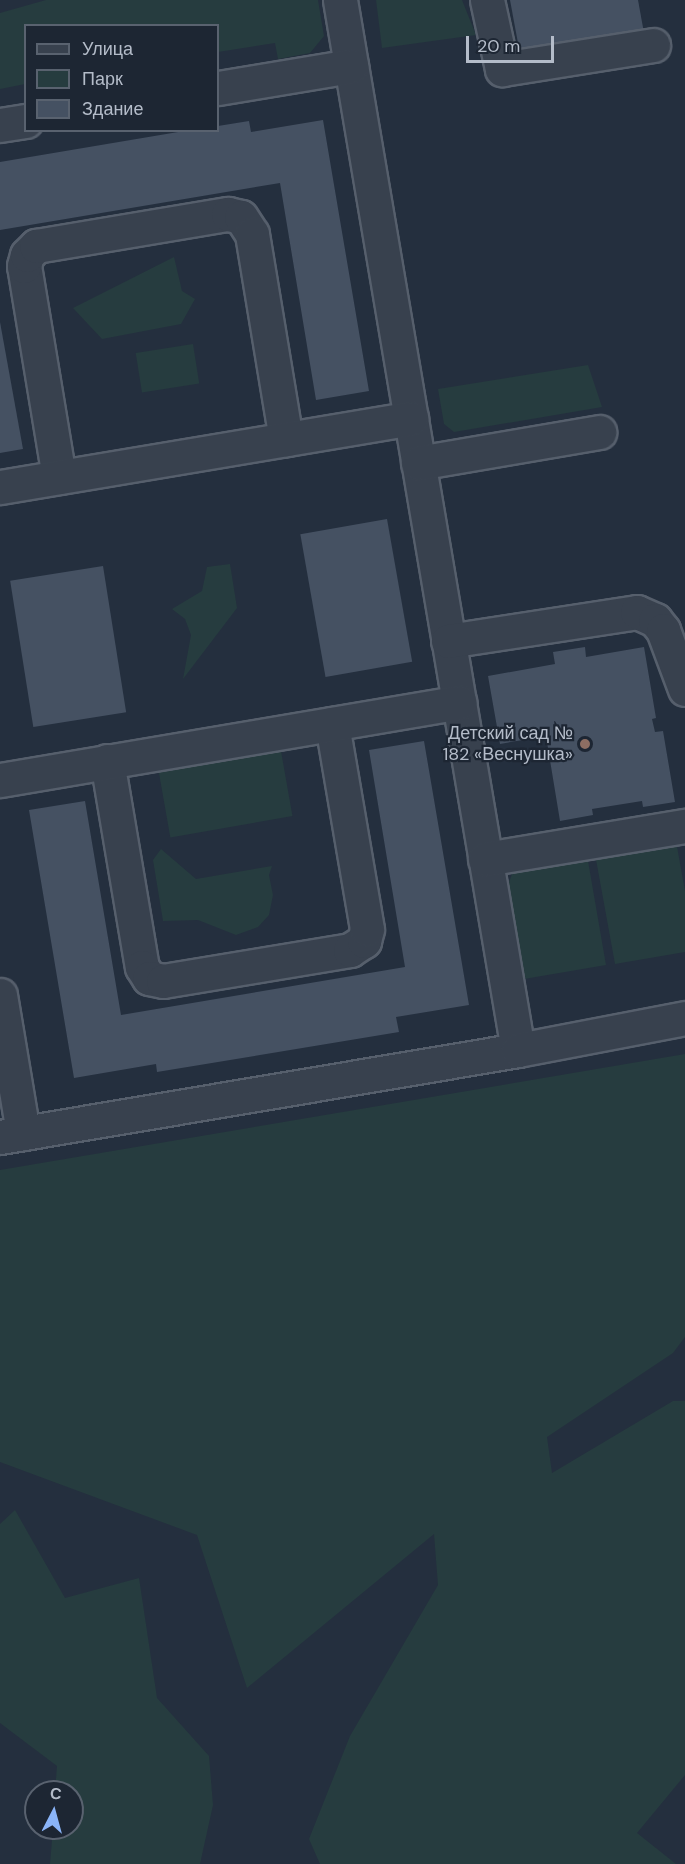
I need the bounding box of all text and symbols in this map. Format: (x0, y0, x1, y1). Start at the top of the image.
legend (24, 24, 219, 132)
scale bar (469, 24, 558, 62)
text: 20 m (477, 34, 520, 58)
text: Улица (82, 37, 133, 61)
text: Парк (82, 67, 123, 91)
text: Здание (82, 97, 143, 121)
place label: Детский сад № 182 «Веснушка» (443, 723, 573, 766)
marker: Детский сад № 182 «Веснушка» (578, 737, 592, 751)
north arrow (24, 1780, 84, 1840)
text: С (49, 1783, 63, 1805)

